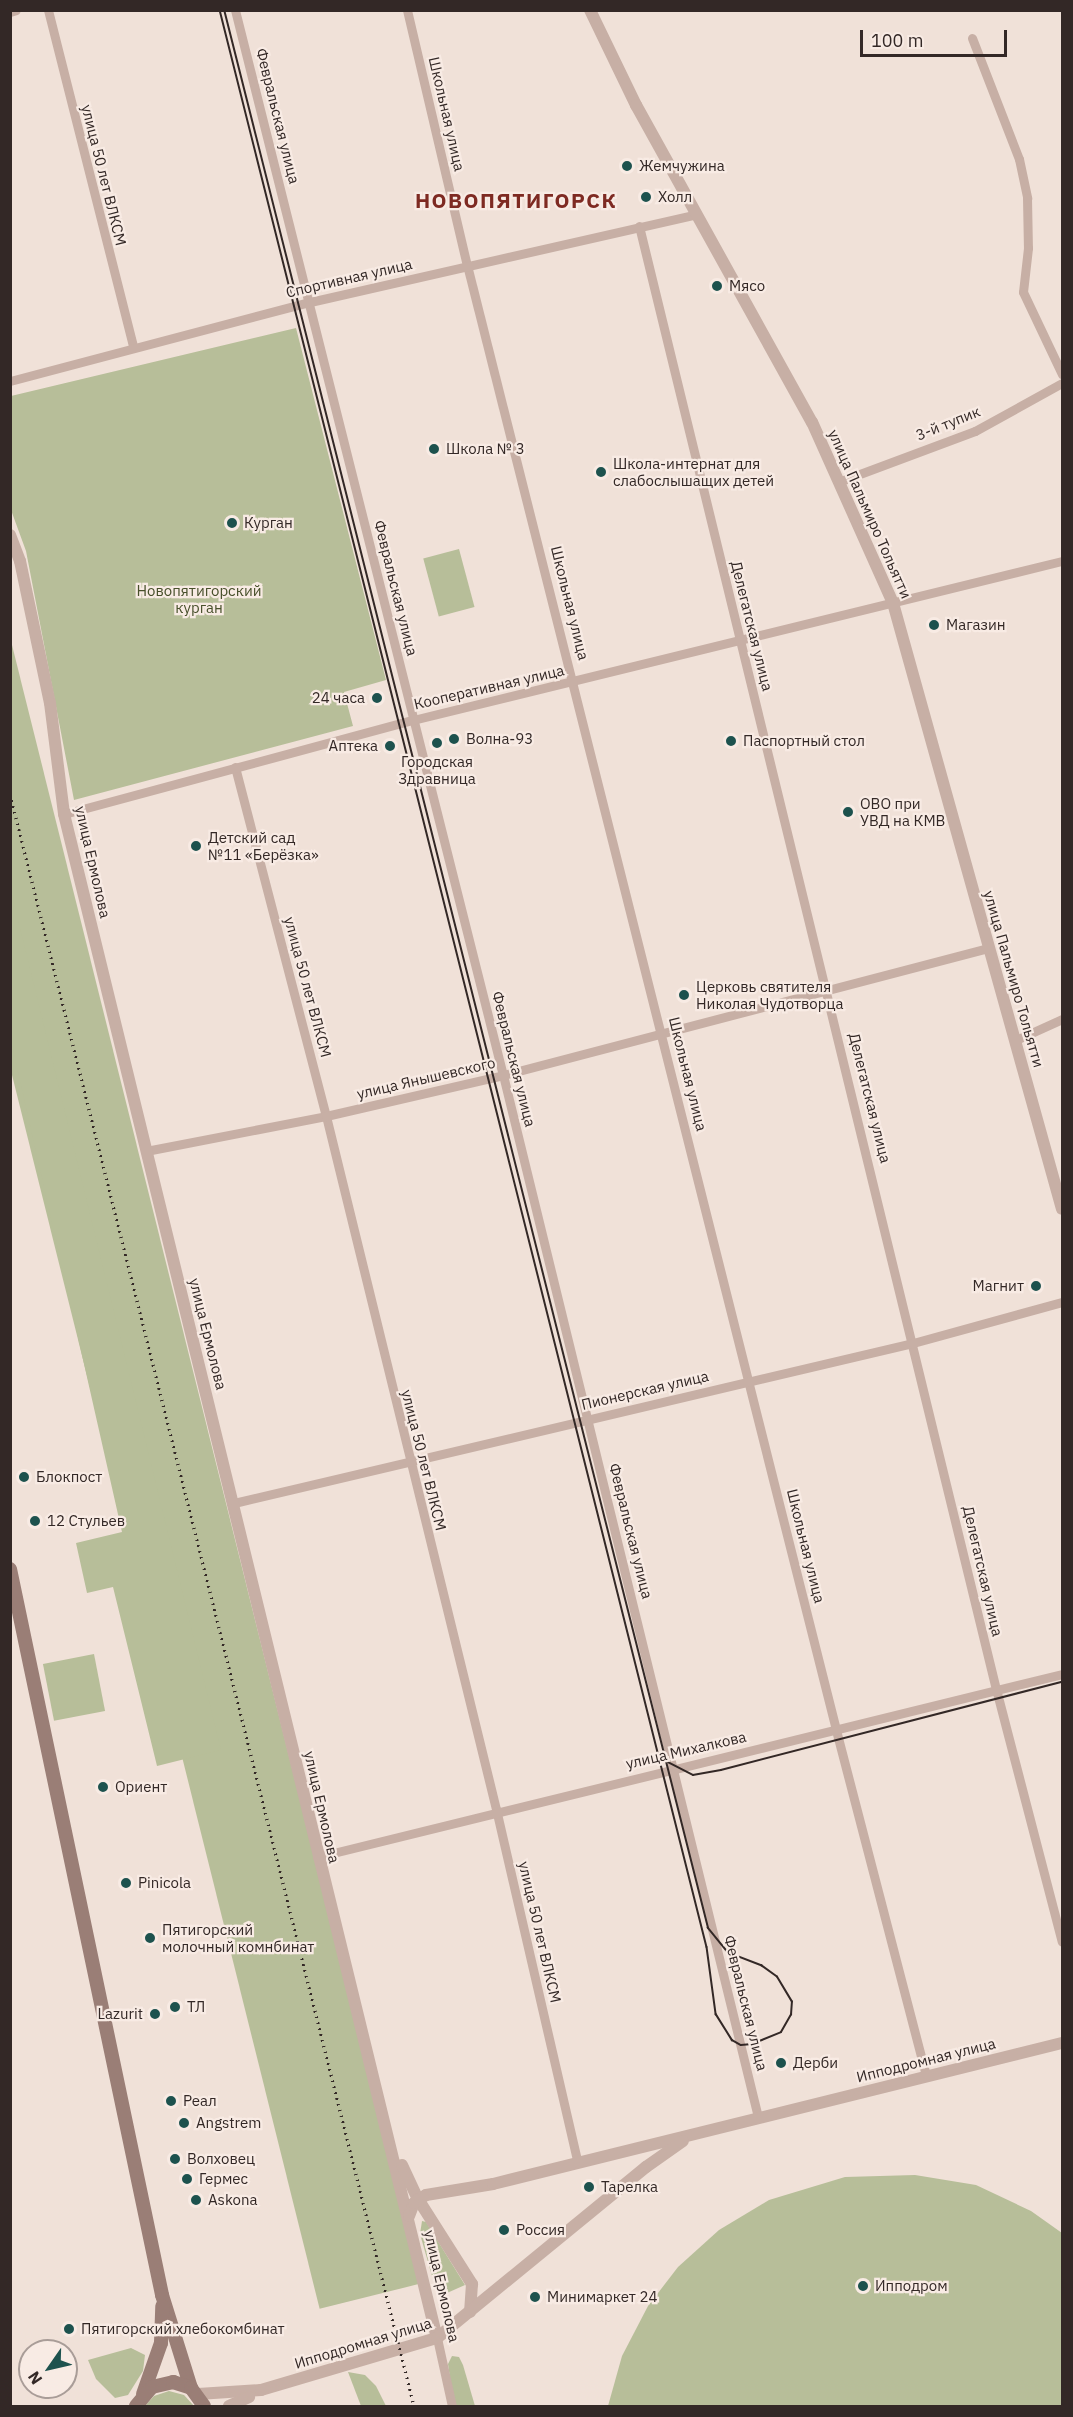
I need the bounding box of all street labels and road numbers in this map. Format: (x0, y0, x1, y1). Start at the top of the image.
street label: Февральская улица (252, 46, 304, 186)
street label: Школьная улица (425, 55, 469, 173)
street label: улица 50 лет ВЛКСМ (78, 103, 130, 247)
street label: Спортивная улица (284, 255, 414, 301)
street label: 3-й тупик (913, 402, 983, 444)
street label: улица Пальмиро Тольятти (825, 427, 915, 601)
street label: Февральская улица (370, 518, 422, 658)
street label: Школьная улица (547, 544, 593, 662)
street label: Делегатская улица (727, 559, 777, 693)
street label: Кооперативная улица (412, 661, 566, 713)
street label: улица Ермолова (71, 804, 115, 920)
street label: улица Пальмиро Тольятти (980, 888, 1048, 1070)
street label: улица 50 лет ВЛКСМ (281, 915, 335, 1059)
street label: Февральская улица (488, 989, 540, 1129)
street label: Школьная улица (665, 1015, 711, 1133)
street label: Делегатская улица (845, 1031, 895, 1165)
street label: улица Янышевского (355, 1053, 497, 1103)
street label: улица Ермолова (185, 1276, 231, 1392)
street label: Пионерская улица (580, 1367, 710, 1413)
street label: улица 50 лет ВЛКСМ (398, 1388, 450, 1532)
street label: Февральская улица (605, 1461, 657, 1601)
street label: Школьная улица (783, 1487, 829, 1605)
street label: Делегатская улица (959, 1504, 1007, 1638)
street label: улица Михалкова (624, 1727, 748, 1773)
street label: улица Ермолова (300, 1749, 344, 1865)
street label: улица 50 лет ВЛКСМ (515, 1860, 565, 2004)
street label: Февральская улица (720, 1933, 772, 2073)
street label: Ипподромная улица (855, 2034, 997, 2086)
street label: улица Ермолова (420, 2228, 464, 2344)
street label: Ипподромная улица (292, 2314, 434, 2372)

